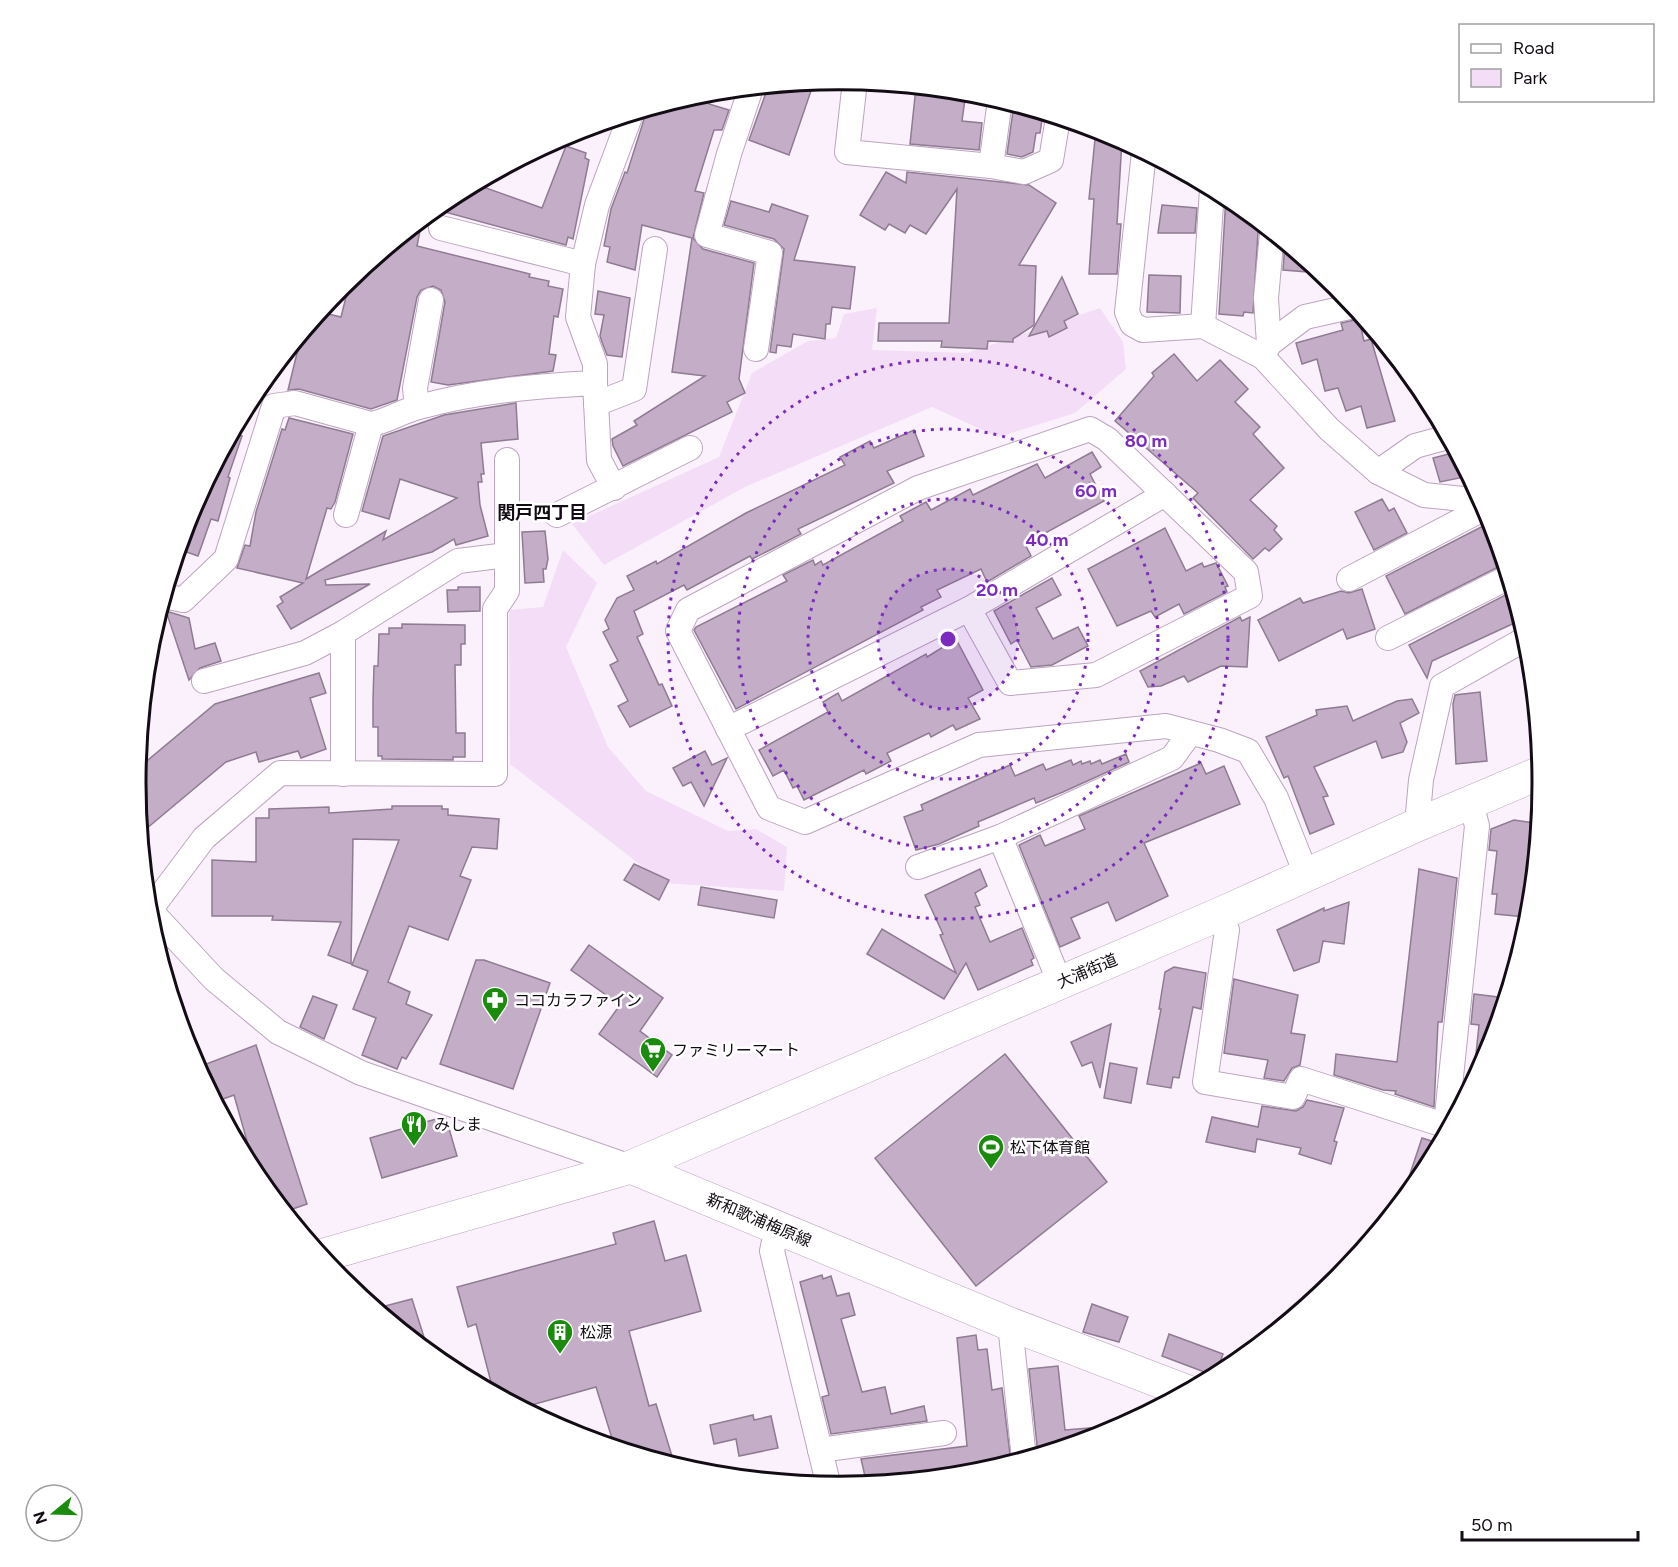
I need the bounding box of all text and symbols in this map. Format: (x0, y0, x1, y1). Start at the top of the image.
legend (1459, 24, 1654, 102)
text: Road (1513, 37, 1554, 59)
text: Park (1513, 67, 1548, 89)
text: 80 m (1125, 430, 1167, 452)
text: 60 m (1075, 480, 1117, 502)
district label: 関戸四丁目 (497, 502, 587, 524)
text: 40 m (1025, 529, 1069, 551)
text: 20 m (976, 579, 1018, 601)
centre of rings (938, 629, 958, 649)
street label: 大浦街道 (1054, 950, 1120, 992)
pharmacy icon: ココカラファイン (480, 985, 510, 1023)
place label: ココカラファイン (514, 991, 642, 1010)
supermarket icon: ファミリーマート (638, 1035, 668, 1073)
place label: ファミリーマート (672, 1041, 800, 1060)
restaurant icon: みしま (399, 1109, 429, 1147)
place label: みしま (434, 1115, 482, 1134)
sports icon: 松下体育館 (976, 1132, 1006, 1170)
place label: 松下体育館 (1010, 1138, 1090, 1157)
street label: 新和歌浦梅原線 (704, 1189, 814, 1251)
building icon: 松源 (545, 1317, 575, 1355)
place label: 松源 (580, 1323, 612, 1342)
north arrow (24, 1483, 84, 1543)
scale bar (1462, 1504, 1638, 1542)
text: N (29, 1509, 51, 1527)
text: 50 m (1471, 1514, 1513, 1536)

